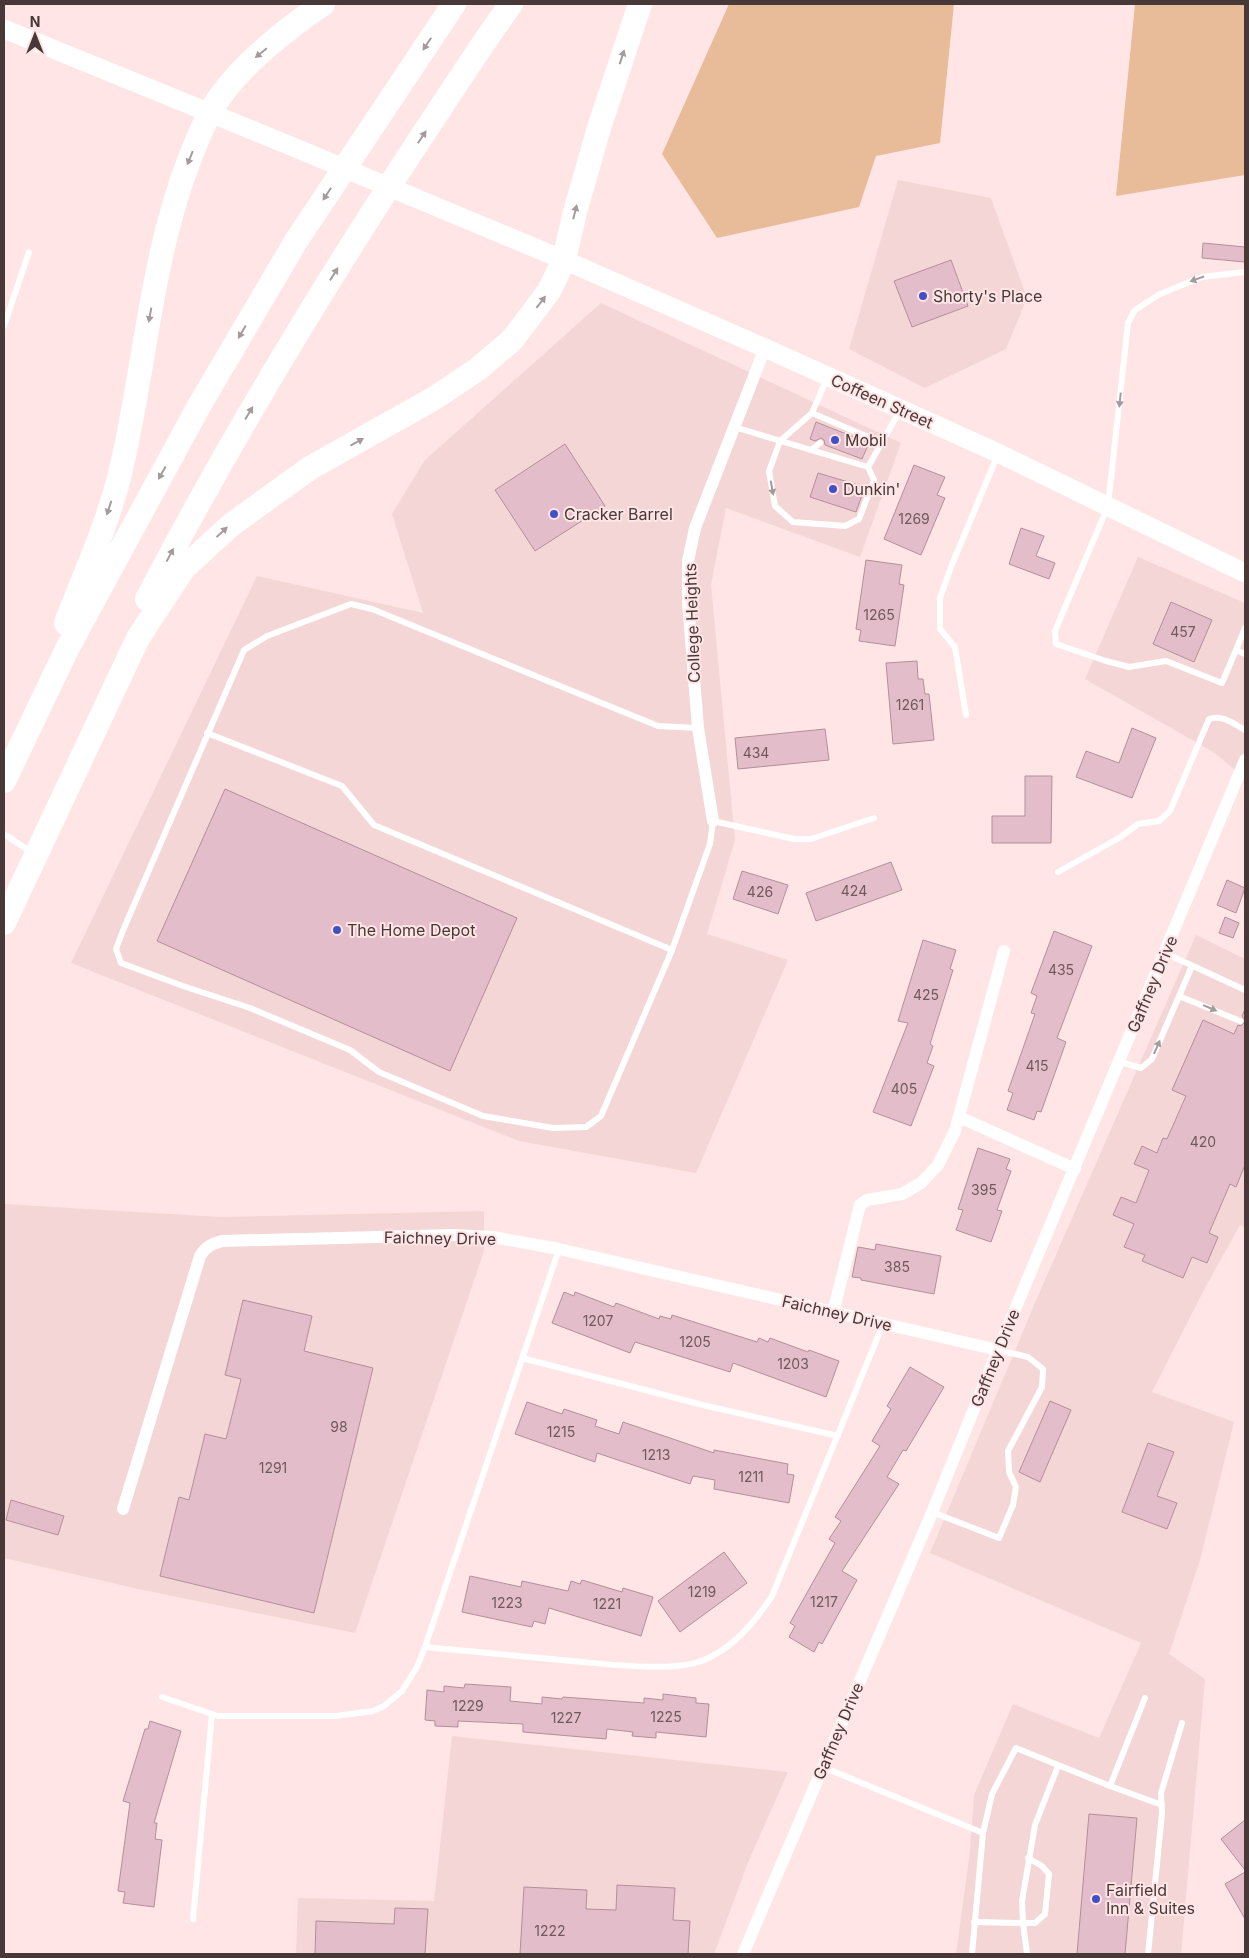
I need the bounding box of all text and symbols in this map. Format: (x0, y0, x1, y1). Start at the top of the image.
north arrow (10, 10, 60, 60)
text: N (30, 13, 40, 30)
one-way arrow (422, 37, 432, 51)
one-way arrow (255, 47, 268, 58)
one-way arrow (619, 49, 627, 64)
one-way arrow (417, 131, 427, 144)
one-way arrow (186, 151, 194, 166)
one-way arrow (322, 187, 332, 200)
one-way arrow (571, 205, 579, 220)
one-way arrow (329, 267, 338, 280)
one-way arrow (1190, 276, 1205, 283)
place label: Shorty's Place (933, 286, 1042, 306)
marker: Shorty's Place (917, 290, 929, 302)
one-way arrow (536, 295, 546, 309)
one-way arrow (145, 307, 153, 323)
one-way arrow (238, 326, 247, 339)
street label: Coffeen Street (828, 370, 936, 432)
one-way arrow (1116, 393, 1124, 409)
one-way arrow (245, 406, 254, 419)
place label: Mobil (845, 430, 887, 450)
marker: Mobil (829, 434, 841, 446)
one-way arrow (350, 437, 363, 446)
one-way arrow (157, 467, 166, 480)
place label: Dunkin' (843, 479, 900, 499)
one-way arrow (768, 480, 776, 496)
marker: Dunkin' (827, 483, 839, 495)
one-way arrow (105, 501, 113, 516)
place label: Cracker Barrel (564, 504, 673, 524)
marker: Cracker Barrel (548, 508, 560, 520)
house number: 1269 (898, 510, 930, 527)
one-way arrow (216, 526, 228, 538)
one-way arrow (166, 547, 174, 562)
street label: College Heights (680, 563, 704, 683)
house number: 1265 (863, 606, 895, 623)
house number: 457 (1170, 623, 1196, 640)
house number: 1261 (896, 696, 924, 713)
house number: 434 (743, 744, 769, 761)
house number: 424 (841, 882, 867, 899)
house number: 426 (747, 883, 773, 900)
place label: The Home Depot (347, 920, 475, 940)
marker: The Home Depot (331, 924, 343, 936)
street label: Gaffney Drive (1123, 932, 1181, 1036)
house number: 435 (1048, 961, 1074, 978)
house number: 425 (913, 986, 939, 1003)
one-way arrow (1202, 1005, 1217, 1013)
one-way arrow (1153, 1040, 1161, 1055)
house number: 415 (1026, 1057, 1048, 1074)
house number: 405 (891, 1080, 917, 1097)
house number: 420 (1190, 1133, 1216, 1150)
house number: 395 (971, 1181, 997, 1198)
street label: Faichney Drive (384, 1227, 496, 1249)
house number: 385 (884, 1258, 910, 1275)
street label: Faichney Drive (780, 1291, 894, 1335)
street label: Gaffney Drive (966, 1306, 1024, 1410)
house number: 1207 (583, 1312, 613, 1329)
house number: 1205 (679, 1333, 711, 1350)
house number: 1203 (777, 1355, 809, 1372)
house number: 98 (330, 1418, 348, 1435)
house number: 1215 (547, 1423, 575, 1440)
house number: 1213 (642, 1446, 670, 1463)
house number: 1291 (259, 1459, 287, 1476)
house number: 1211 (738, 1468, 764, 1485)
house number: 1219 (688, 1583, 716, 1600)
house number: 1217 (810, 1593, 838, 1610)
house number: 1223 (491, 1594, 523, 1611)
house number: 1221 (593, 1595, 621, 1612)
street label: Gaffney Drive (809, 1679, 867, 1783)
house number: 1229 (452, 1697, 484, 1714)
house number: 1225 (650, 1708, 682, 1725)
house number: 1227 (551, 1709, 581, 1726)
place label: Fairfield Inn & Suites (1106, 1880, 1195, 1918)
marker: Fairfield Inn & Suites (1090, 1893, 1102, 1905)
house number: 1222 (534, 1922, 566, 1939)

